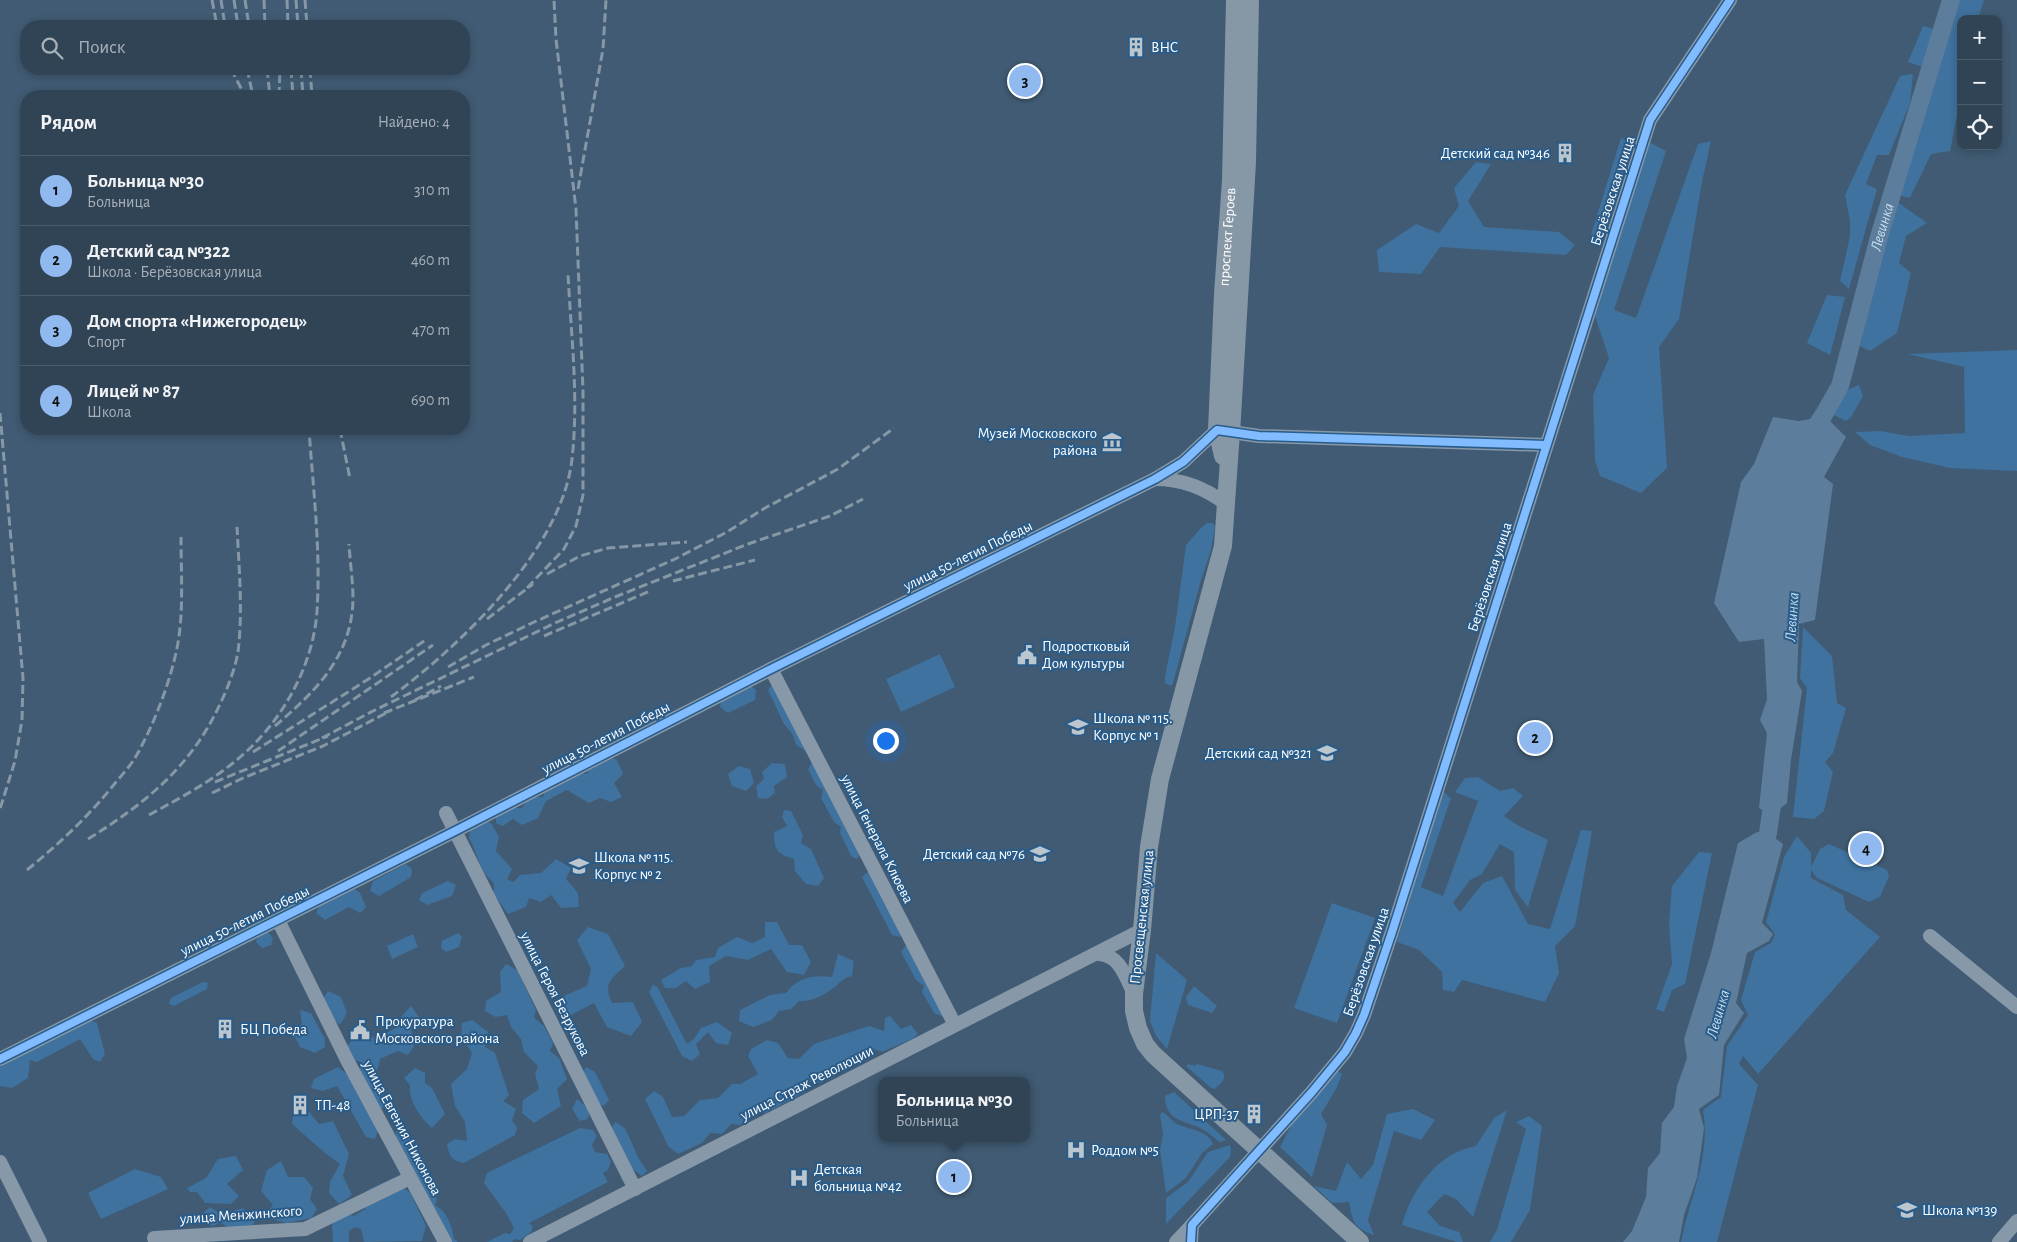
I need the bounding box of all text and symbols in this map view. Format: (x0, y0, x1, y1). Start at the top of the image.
map controls (1957, 15, 2002, 150)
button: + (1957, 15, 2002, 60)
search box (20, 20, 470, 75)
icon: search (38, 34, 66, 62)
building icon: ВНС (1125, 36, 1147, 58)
text: Поиск (78, 38, 125, 57)
place label: ВНС (1151, 40, 1178, 55)
button: − (1957, 60, 2002, 105)
pin: 3 (1009, 62, 1041, 100)
button: locate (1957, 105, 2002, 150)
text: Рядом (40, 112, 97, 133)
text: Найдено: 4 (378, 114, 450, 130)
street label: Берёзовская улица (1588, 134, 1638, 248)
building icon: Детский сад №346 (1554, 142, 1576, 164)
place label: Детский сад №346 (1441, 146, 1550, 161)
text: Больница №30 (87, 172, 204, 191)
text: 1 (53, 182, 59, 198)
text: 310 m (414, 182, 450, 198)
street label: проспект Героев (1216, 187, 1238, 287)
text: Больница (87, 194, 150, 210)
water label: Левинка (1867, 201, 1897, 254)
text: Детский сад №322 (87, 242, 230, 261)
text: 2 (52, 252, 60, 268)
text: 460 m (411, 252, 450, 268)
text: Школа · Берёзовская улица (87, 264, 262, 280)
text: Дом спорта «Нижегородец» (87, 312, 307, 331)
text: 3 (53, 322, 59, 338)
text: 470 m (412, 322, 450, 338)
text: Спорт (87, 334, 126, 350)
text: Лицей № 87 (87, 382, 180, 401)
text: 4 (52, 392, 60, 408)
text: 690 m (411, 392, 450, 408)
text: Школа (87, 404, 131, 420)
place label: Музей Московского района (978, 426, 1097, 458)
museum icon: Музей Московского района (1101, 431, 1123, 453)
street label: улица 50-летия Победы (900, 518, 1035, 594)
street label: Берёзовская улица (1465, 520, 1515, 634)
water label: Левинка (1782, 592, 1802, 643)
place label: Подростковый Дом культуры (1042, 639, 1130, 671)
public building icon: Подростковый Дом культуры (1016, 644, 1038, 666)
street label: улица 50-летия Победы (539, 699, 672, 777)
place label: Школа № 115. Корпус № 1 (1093, 711, 1173, 743)
school or university icon: Школа № 115. Корпус № 1 (1067, 716, 1089, 738)
pin: 2 (1519, 719, 1551, 757)
your location (873, 728, 899, 754)
school or university icon: Детский сад №321 (1316, 742, 1338, 764)
place label: Детский сад №321 (1205, 746, 1312, 761)
street label: улица Генерала Клюева (838, 771, 916, 906)
pin: 4 (1850, 830, 1882, 868)
school or university icon: Детский сад №76 (1029, 843, 1051, 865)
place label: Детский сад №76 (923, 847, 1025, 862)
street label: Просвещенская улица (1127, 849, 1157, 985)
place label: Школа № 115. Корпус № 2 (594, 850, 674, 882)
school or university icon: Школа № 115. Корпус № 2 (568, 855, 590, 877)
street label: улица 50-летия Победы (177, 883, 312, 959)
street label: Берёзовская улица (1340, 905, 1392, 1019)
street label: улица Героя Безрукова (517, 929, 593, 1059)
water label: Левинка (1703, 988, 1733, 1041)
place label: Прокуратура Московского района (375, 1014, 500, 1046)
building icon: БЦ Победа (214, 1018, 236, 1040)
public building icon: Прокуратура Московского района (349, 1019, 371, 1041)
place label: БЦ Победа (240, 1022, 307, 1037)
street label: улица Страж Революции (737, 1043, 876, 1124)
street label: улица Евгения Никонова (360, 1057, 444, 1198)
popup (878, 1077, 1030, 1142)
text: Больница №30 (895, 1091, 1013, 1110)
building icon: ТП-48 (289, 1094, 311, 1116)
place label: ТП-48 (315, 1098, 350, 1113)
building icon: ЦРП-37 (1243, 1103, 1265, 1125)
place label: ЦРП-37 (1194, 1107, 1239, 1122)
text: Больница (895, 1113, 959, 1129)
hospital icon: Роддом №5 (1065, 1139, 1087, 1161)
place label: Роддом №5 (1091, 1143, 1159, 1158)
pin: 1 (938, 1158, 970, 1196)
place label: Детская больница №42 (814, 1162, 902, 1194)
hospital icon: Детская больница №42 (788, 1167, 810, 1189)
school or university icon: Школа №139 (1896, 1199, 1918, 1221)
street label: улица Менжинского (178, 1203, 303, 1227)
place label: Школа №139 (1922, 1203, 1997, 1218)

